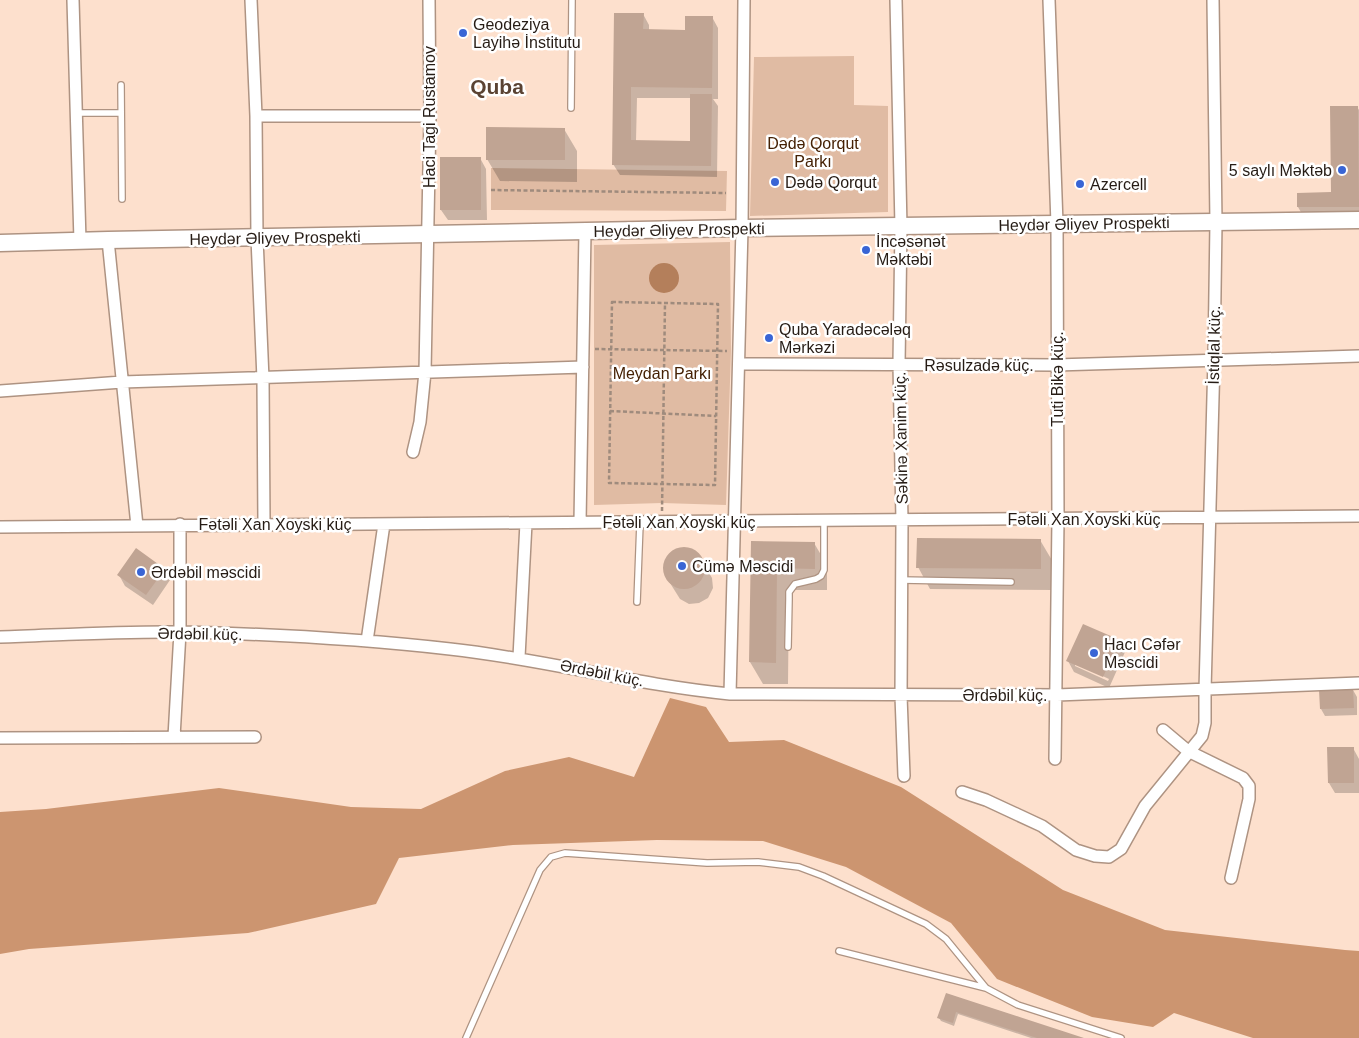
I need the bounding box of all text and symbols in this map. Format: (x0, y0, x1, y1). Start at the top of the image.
place label: Geodeziya Layihə İnstitutu (473, 16, 581, 51)
marker: Geodeziya Layihə İnstitutu (457, 27, 469, 39)
street label: Haci Tagi Rustamov (421, 46, 438, 188)
district label: Quba (470, 75, 524, 98)
park label: Dədə Qorqut Parkı (767, 135, 859, 170)
place label: 5 saylı Məktəb (1229, 162, 1332, 179)
marker: 5 saylı Məktəb (1336, 164, 1348, 176)
place label: Dədə Qorqut (785, 174, 877, 191)
marker: Dədə Qorqut (769, 176, 781, 188)
place label: Azercell (1090, 176, 1147, 193)
marker: Azercell (1074, 178, 1086, 190)
street label: Heydər Əliyev Prospekti (998, 214, 1170, 234)
street label: Heydər Əliyev Prospekti (593, 220, 765, 240)
street label: Heydər Əliyev Prospekti (189, 228, 361, 248)
place label: İncəsənət Məktəbi (876, 232, 946, 268)
marker: İncəsənət Məktəbi (860, 244, 872, 256)
street label: İstiqlal küç. (1204, 305, 1223, 385)
place label: Quba Yaradəcələq Mərkəzi (779, 321, 911, 356)
street label: Tuti Bikə küç. (1049, 331, 1066, 427)
marker: Quba Yaradəcələq Mərkəzi (763, 332, 775, 344)
street label: Rəsulzadə küç. (924, 357, 1034, 374)
park label: Meydan Parkı (613, 365, 711, 382)
street label: Səkinə Xanim küç. (891, 372, 911, 504)
street label: Fətəli Xan Xoyski küç (1008, 511, 1160, 528)
street label: Fətəli Xan Xoyski küç (603, 514, 755, 531)
street label: Fətəli Xan Xoyski küç (199, 516, 351, 533)
place label: Cümə Məscidi (692, 558, 793, 575)
marker: Cümə Məscidi (676, 560, 688, 572)
place label: Ərdəbil məscidi (151, 564, 261, 581)
marker: Ərdəbil məscidi (135, 566, 147, 578)
street label: Ərdəbil küç. (157, 625, 243, 643)
place label: Hacı Cəfər Məscidi (1104, 636, 1181, 671)
marker: Hacı Cəfər Məscidi (1088, 647, 1100, 659)
street label: Ərdəbil küç. (559, 657, 645, 689)
street label: Ərdəbil küç. (963, 687, 1047, 704)

